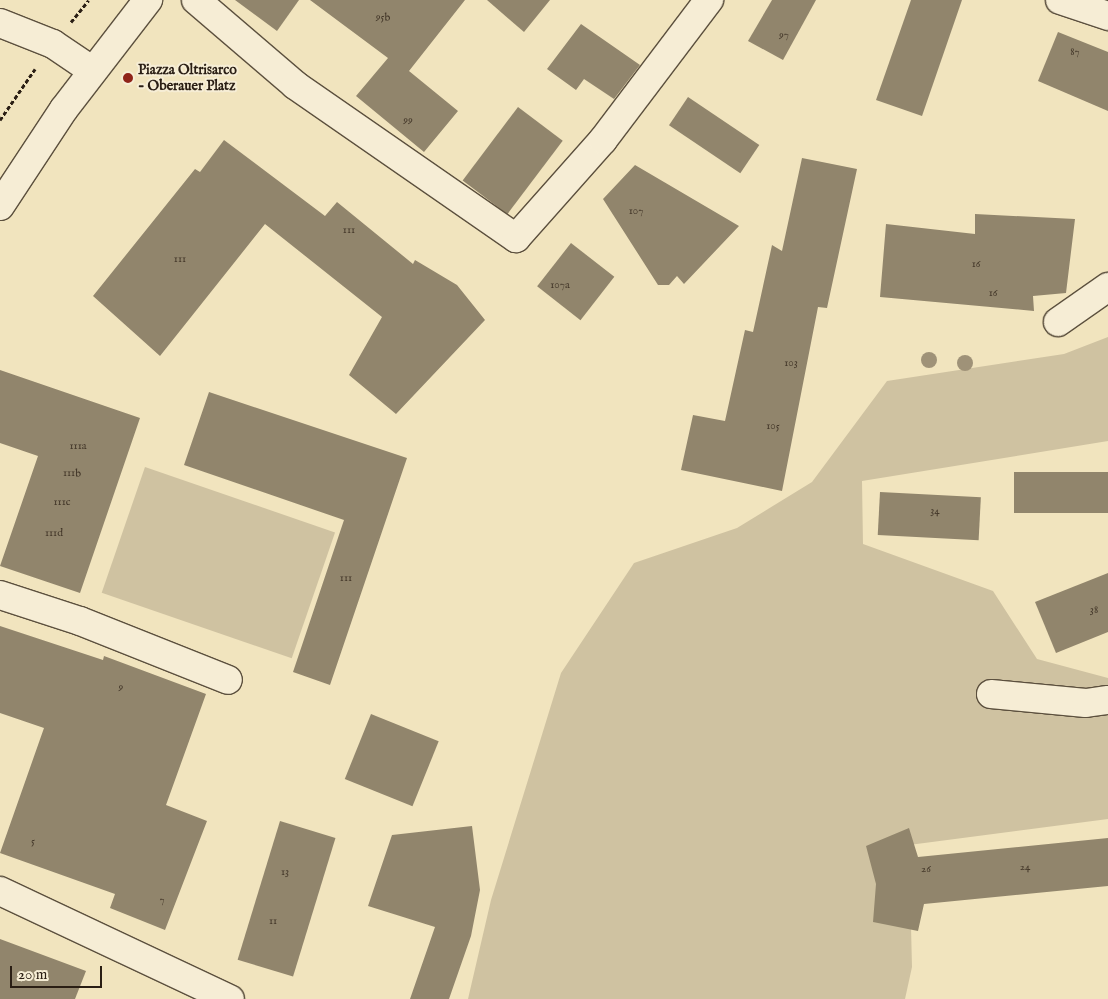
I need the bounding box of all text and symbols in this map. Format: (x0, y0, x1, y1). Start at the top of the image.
house number: 95b (376, 10, 390, 24)
house number: 97 (779, 28, 789, 42)
house number: 87 (1070, 45, 1080, 59)
place label: Piazza Oltrisarco - Oberauer Platz (138, 62, 237, 94)
marker: Piazza Oltrisarco - Oberauer Platz (122, 72, 134, 84)
house number: 99 (403, 113, 413, 127)
house number: 107 (629, 204, 643, 218)
house number: 111 (343, 223, 355, 237)
house number: 111 (174, 252, 186, 266)
house number: 16 (972, 257, 980, 271)
house number: 107a (550, 278, 570, 292)
house number: 16 (989, 286, 997, 300)
house number: 103 (784, 356, 798, 370)
house number: 105 (766, 419, 780, 433)
house number: 111a (69, 439, 87, 453)
house number: 111b (63, 466, 81, 480)
house number: 111c (53, 495, 71, 509)
house number: 34 (930, 504, 940, 518)
house number: 111d (45, 526, 63, 540)
house number: 111 (340, 571, 352, 585)
house number: 38 (1090, 603, 1098, 617)
house number: 9 (119, 680, 123, 694)
house number: 5 (31, 834, 35, 848)
house number: 24 (1020, 860, 1030, 874)
house number: 26 (921, 862, 931, 876)
house number: 13 (281, 865, 289, 879)
house number: 7 (159, 893, 165, 907)
house number: 11 (269, 914, 277, 928)
scale bar (12, 956, 105, 988)
text: 20 m (18, 965, 47, 984)

